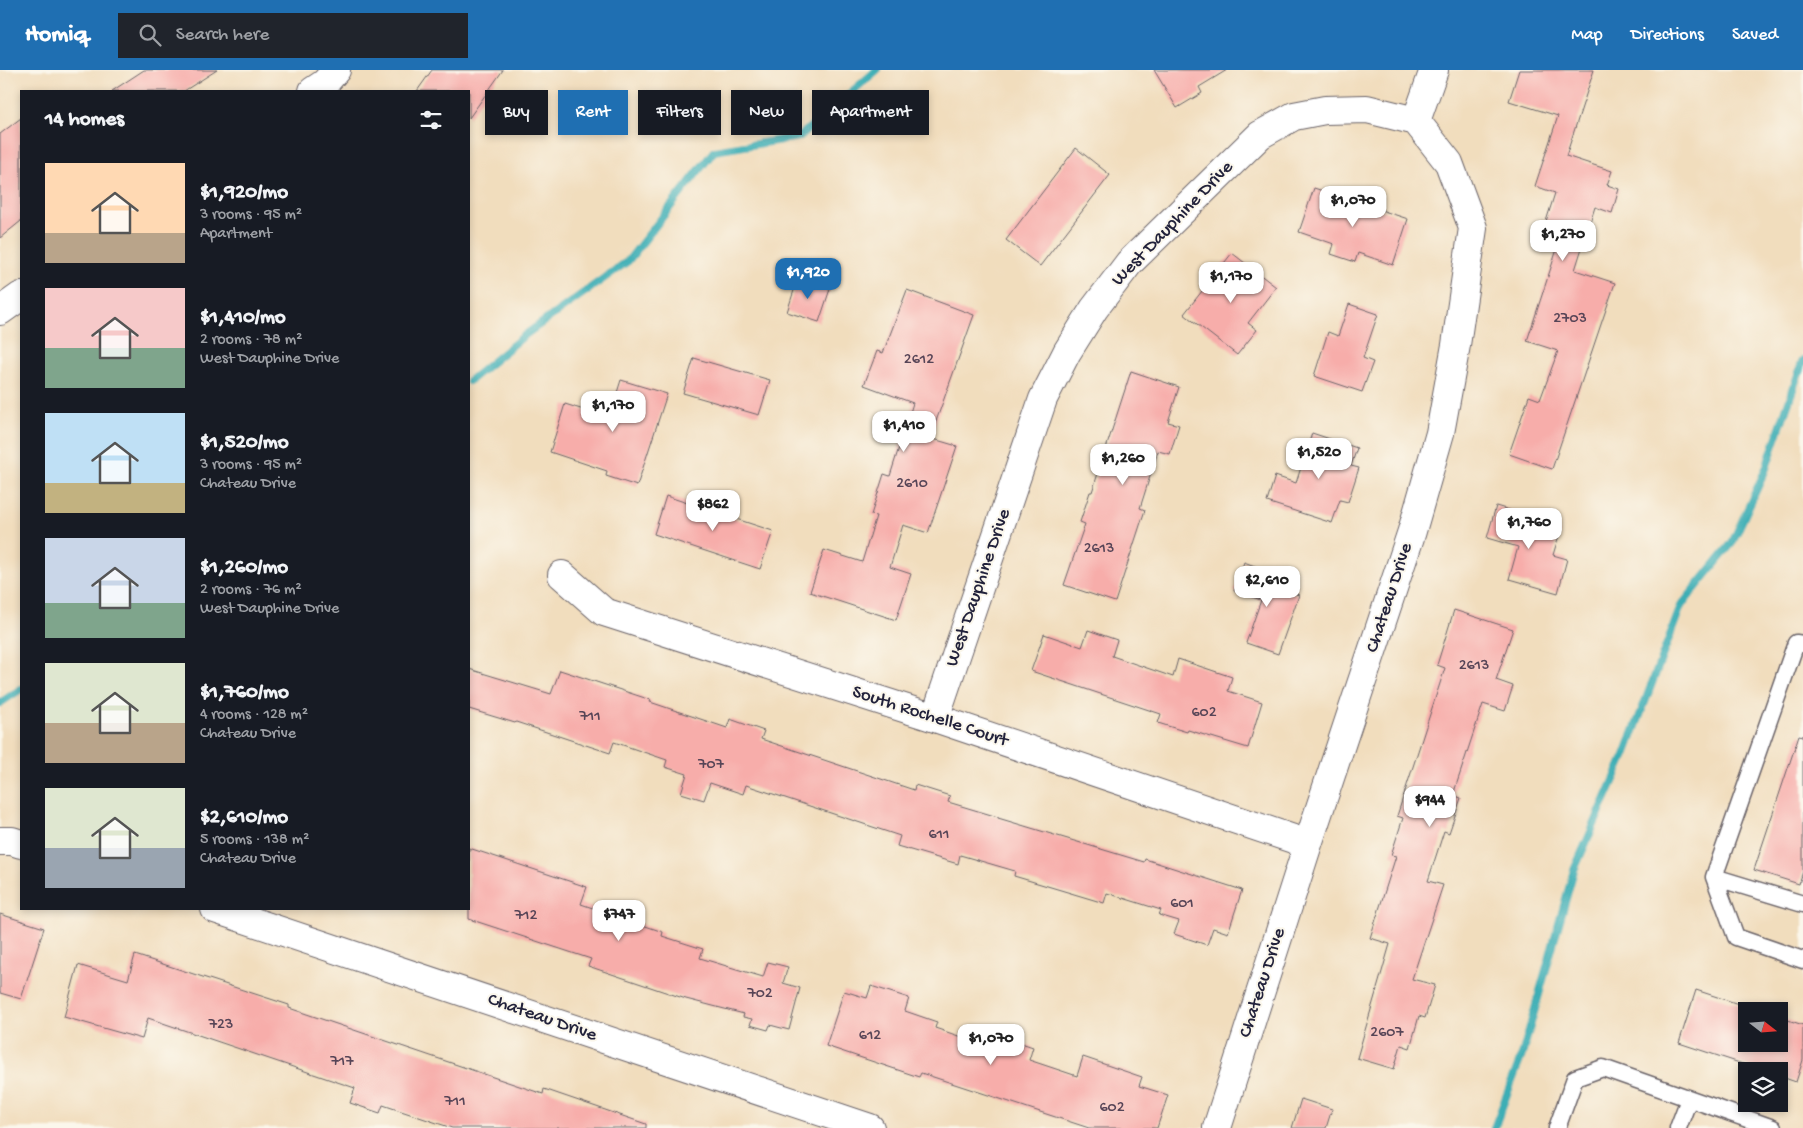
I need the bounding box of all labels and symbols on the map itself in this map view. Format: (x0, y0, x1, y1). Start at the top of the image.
street label: West Dauphine Drive (1107, 156, 1239, 292)
pin: $1,070 (1312, 186, 1394, 228)
pin: $1,270 (1522, 220, 1604, 262)
pin: $1,920 (767, 258, 849, 300)
pin: $1,170 (1190, 262, 1272, 304)
house number: 2703 (1553, 310, 1587, 329)
house number: 2612 (904, 351, 934, 370)
pin: $1,170 (572, 390, 654, 433)
pin: $1,410 (863, 410, 945, 453)
pin: $1,520 (1278, 438, 1360, 480)
pin: $1,260 (1082, 444, 1164, 486)
house number: 2610 (896, 475, 928, 494)
pin: $862 (683, 490, 743, 532)
street label: West Dauphine Drive (941, 506, 1017, 670)
pin: $1,760 (1488, 508, 1570, 550)
house number: 2613 (1084, 540, 1114, 559)
street label: Chateau Drive (1361, 540, 1419, 656)
pin: $2,610 (1226, 566, 1308, 608)
house number: 2613 (1459, 657, 1489, 676)
street label: South Rochelle Court (849, 681, 1013, 754)
house number: 602 (1191, 704, 1217, 723)
house number: 711 (578, 708, 601, 727)
house number: 707 (697, 756, 725, 775)
pin: $944 (1400, 786, 1460, 828)
house number: 611 (928, 826, 950, 845)
house number: 601 (1170, 895, 1194, 914)
pin: $747 (589, 900, 649, 942)
house number: 712 (514, 907, 537, 926)
street label: Chateau Drive (1234, 925, 1292, 1041)
house number: 702 (746, 985, 773, 1004)
street label: Chateau Drive (484, 989, 600, 1047)
north arrow (1738, 1002, 1788, 1052)
house number: 723 (208, 1016, 233, 1035)
pin: $1,070 (950, 1024, 1032, 1066)
house number: 2607 (1370, 1024, 1404, 1043)
house number: 612 (859, 1027, 881, 1046)
house number: 717 (329, 1053, 354, 1072)
house number: 711 (443, 1093, 466, 1112)
house number: 602 (1099, 1099, 1125, 1118)

